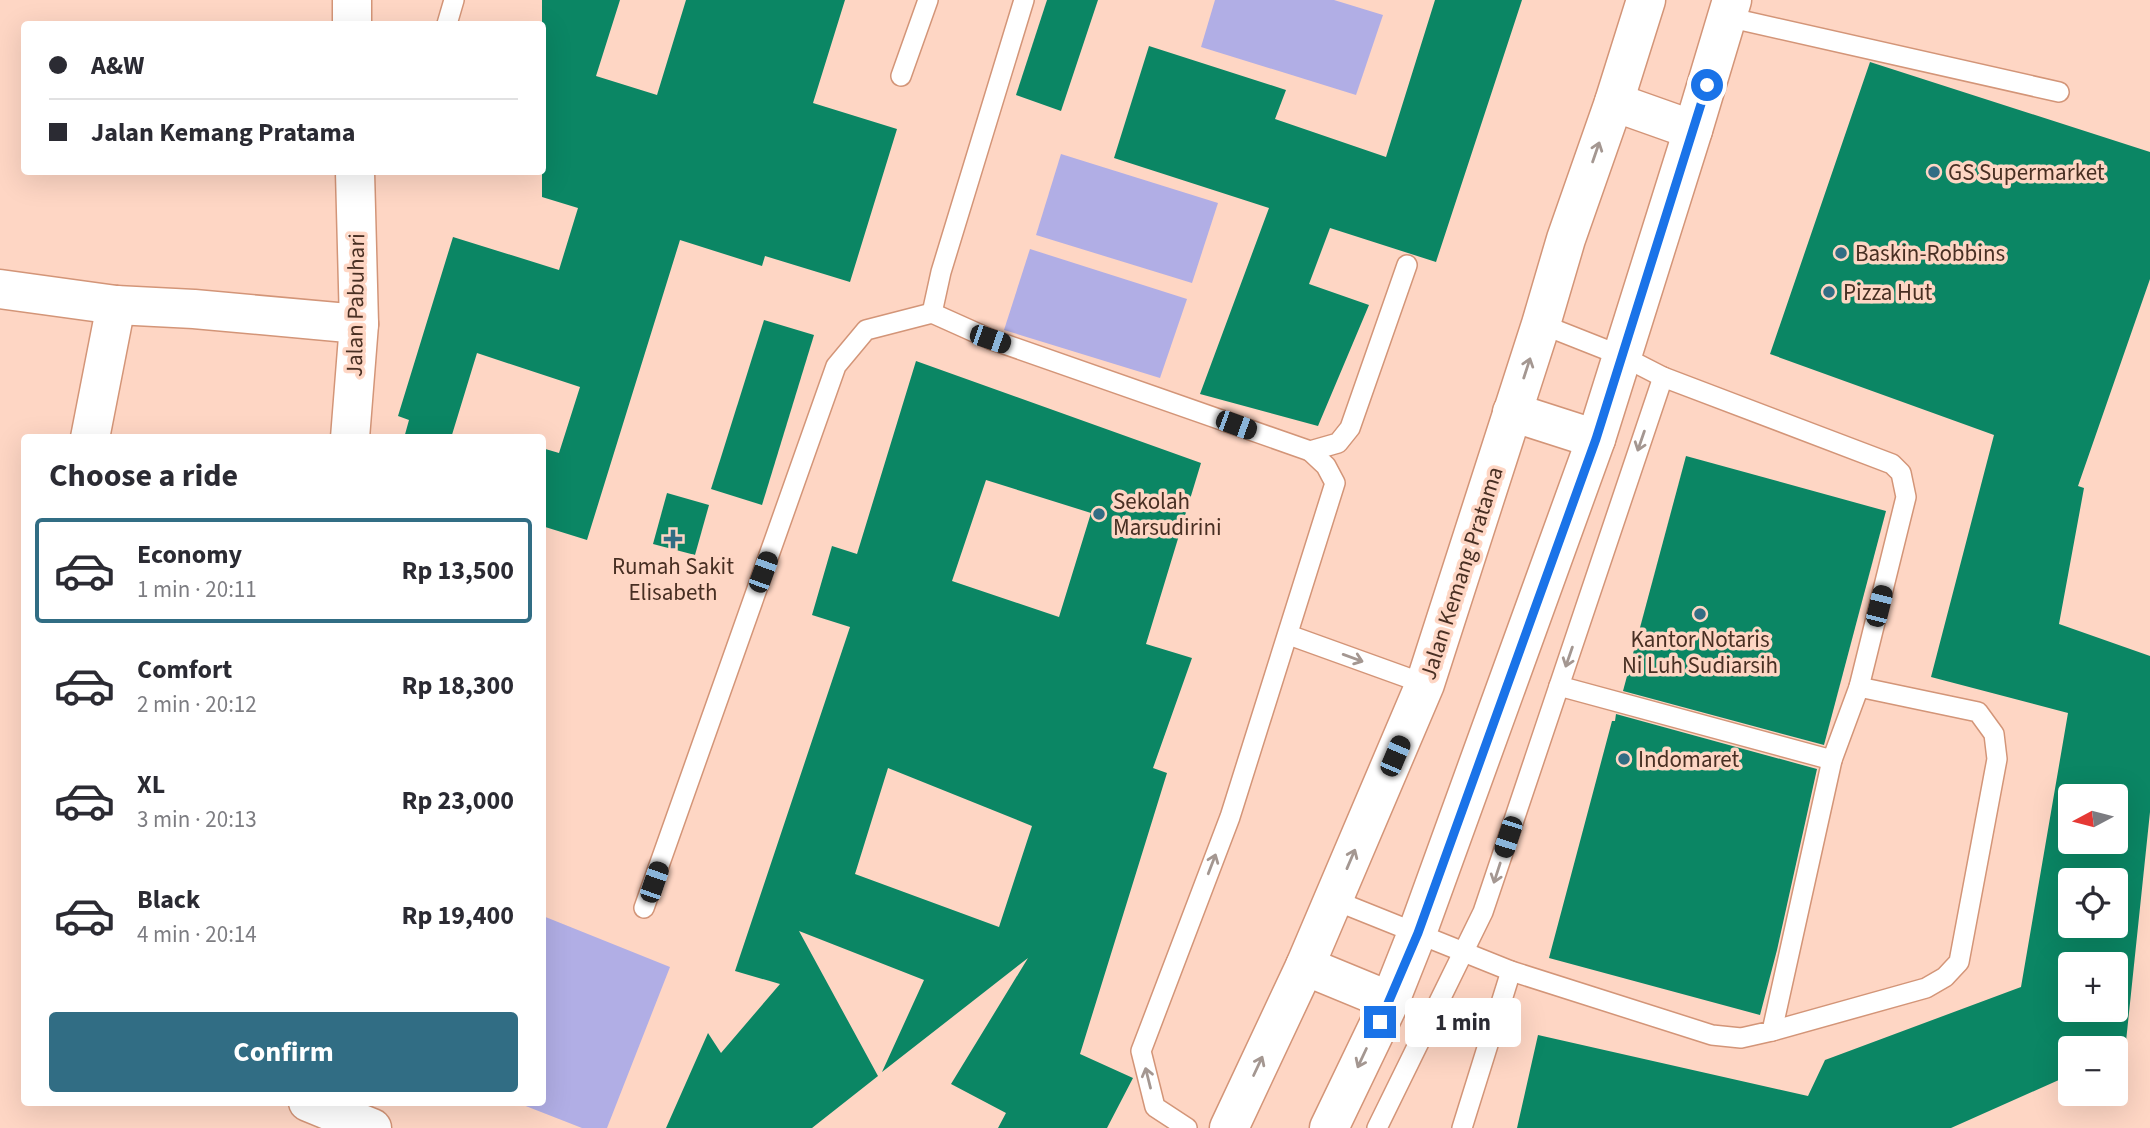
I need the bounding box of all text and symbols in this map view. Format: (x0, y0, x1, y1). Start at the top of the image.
text: A&W (91, 47, 144, 84)
route start (1691, 69, 1723, 101)
text: Jalan Kemang Pratama (91, 114, 356, 151)
one-way arrow (1591, 141, 1604, 163)
place label: GS Supermarket (1948, 156, 2105, 189)
marker: GS Supermarket (1926, 164, 1942, 180)
street label: Jalan Pabuhari (338, 233, 373, 377)
place label: Baskin-Robbins (1855, 237, 2005, 270)
marker: Baskin-Robbins (1833, 245, 1849, 261)
place label: Pizza Hut (1843, 276, 1932, 309)
marker: Pizza Hut (1821, 284, 1837, 300)
car (967, 322, 1014, 356)
one-way arrow (1522, 358, 1534, 380)
car (1213, 408, 1260, 442)
one-way arrow (1634, 430, 1646, 452)
text: Choose a ride (49, 453, 238, 499)
street label: Jalan Kemang Pratama (1411, 462, 1512, 684)
place label: Sekolah Marsudirini (1113, 485, 1222, 544)
marker: Sekolah Marsudirini (1091, 506, 1107, 522)
marker: Rumah Sakit Elisabeth (663, 529, 683, 549)
text: Economy (137, 536, 242, 573)
icon: car (53, 539, 116, 602)
car (746, 549, 781, 595)
place label: Rumah Sakit Elisabeth (612, 550, 734, 609)
text: Rp 13,500 (402, 552, 514, 589)
text: 1 min · 20:11 (137, 573, 257, 606)
car (1864, 583, 1895, 629)
marker: Kantor Notaris Ni Luh Sudiarsih (1692, 606, 1708, 622)
place label: Kantor Notaris Ni Luh Sudiarsih (1622, 623, 1778, 682)
one-way arrow (1561, 645, 1574, 667)
text: Comfort (137, 651, 232, 688)
one-way arrow (1342, 652, 1364, 665)
icon: car (53, 654, 116, 717)
text: Rp 18,300 (402, 667, 514, 704)
text: 2 min · 20:12 (137, 688, 257, 721)
car (1378, 733, 1413, 779)
place label: Indomaret (1638, 743, 1739, 776)
marker: Indomaret (1616, 751, 1632, 767)
text: XL (137, 766, 165, 803)
icon: car (53, 769, 116, 832)
text: Rp 23,000 (402, 782, 514, 819)
north arrow (2058, 784, 2128, 854)
map controls (2058, 784, 2128, 1106)
text: 3 min · 20:13 (137, 803, 257, 836)
car (1492, 814, 1525, 860)
one-way arrow (1346, 849, 1359, 870)
one-way arrow (1207, 854, 1220, 876)
car (638, 859, 671, 905)
one-way arrow (1489, 861, 1502, 883)
button: locate (2058, 868, 2128, 938)
text: Black (137, 881, 200, 918)
icon: car (53, 884, 116, 947)
text: Rp 19,400 (402, 897, 514, 934)
text: 4 min · 20:14 (137, 918, 257, 951)
button: + (2058, 952, 2128, 1022)
callout: 1 min (1404, 998, 1520, 1046)
route end (1364, 1006, 1396, 1038)
text: 1 min (1435, 1006, 1491, 1039)
button: Confirm (49, 1012, 518, 1092)
button: − (2058, 1036, 2128, 1106)
one-way arrow (1355, 1047, 1369, 1068)
one-way arrow (1252, 1056, 1265, 1077)
one-way arrow (1141, 1067, 1154, 1090)

